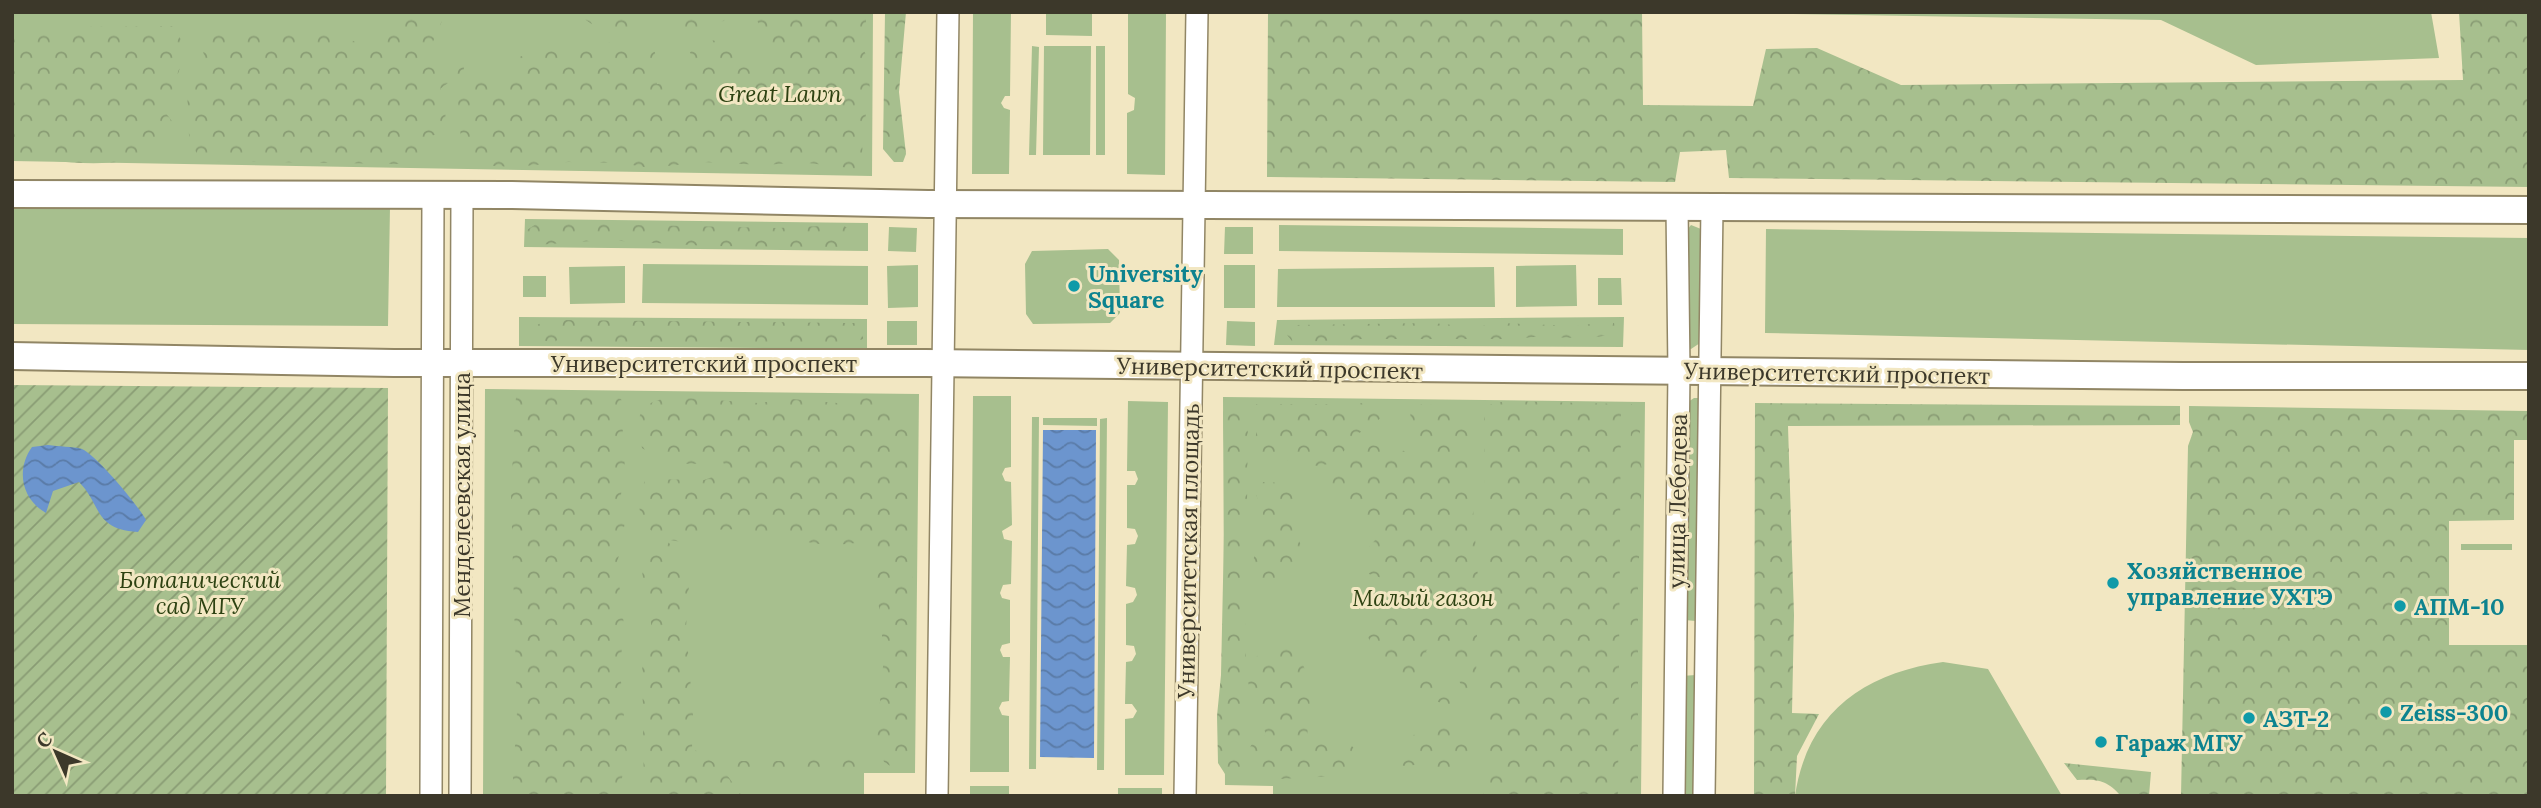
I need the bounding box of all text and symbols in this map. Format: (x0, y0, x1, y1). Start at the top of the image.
park label: Great Lawn (718, 79, 842, 108)
place label: University Square (1088, 259, 1203, 314)
marker: University Square (1066, 278, 1082, 294)
street label: Университетский проспект (550, 349, 857, 378)
street label: Университетский проспект (1116, 351, 1423, 385)
street label: Университетский проспект (1683, 356, 1990, 390)
street label: Менделеевская улица (447, 372, 476, 618)
street label: Университетская площадь (1171, 403, 1205, 700)
street label: улица Лебедева (1661, 413, 1693, 589)
place label: Хозяйственное управление УХТЭ (2127, 556, 2333, 611)
park label: Ботанический сад МГУ (119, 565, 281, 620)
marker: Хозяйственное управление УХТЭ (2105, 575, 2121, 591)
park label: Малый газон (1352, 583, 1494, 612)
place label: АПМ-10 (2414, 592, 2505, 621)
marker: АПМ-10 (2392, 598, 2408, 614)
place label: Zeiss-300 (2400, 698, 2508, 727)
place label: АЗТ-2 (2263, 704, 2329, 733)
marker: Zeiss-300 (2378, 704, 2394, 720)
marker: АЗТ-2 (2241, 710, 2257, 726)
north arrow (21, 717, 91, 787)
text: С (31, 727, 57, 753)
place label: Гараж МГУ (2115, 728, 2243, 757)
marker: Гараж МГУ (2093, 734, 2109, 750)

